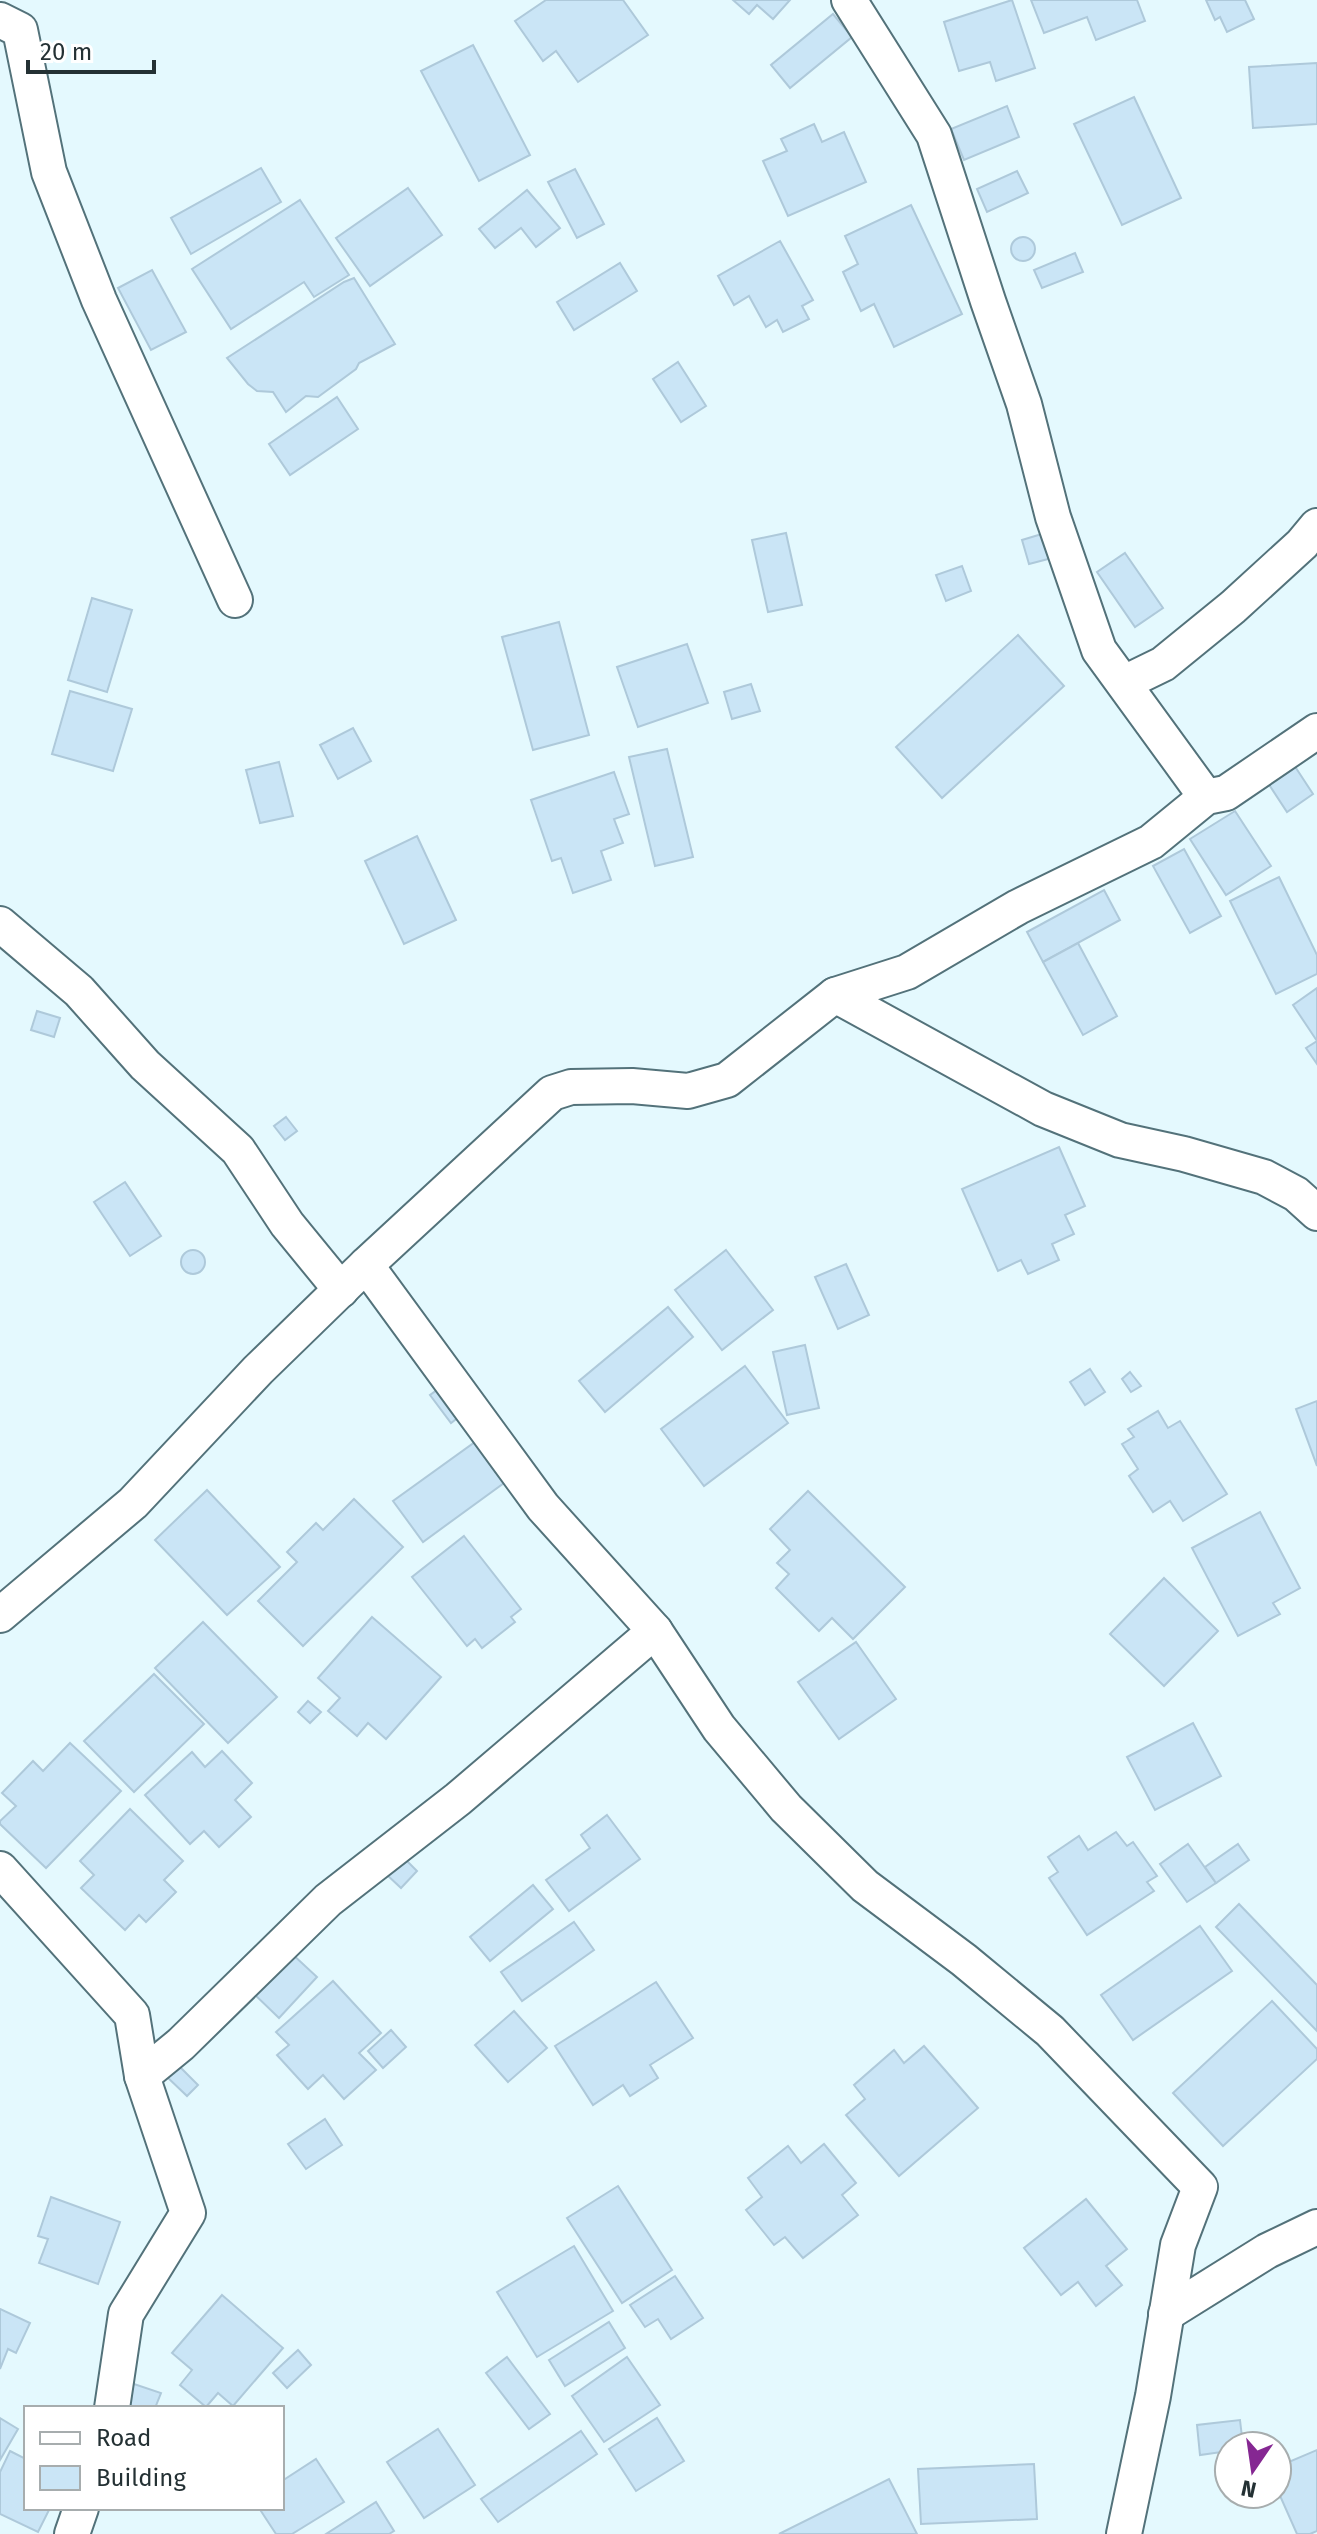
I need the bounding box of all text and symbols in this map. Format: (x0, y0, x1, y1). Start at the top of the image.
scale bar (28, 24, 154, 74)
text: 20 m (40, 38, 92, 66)
legend (24, 2406, 284, 2510)
text: Road (96, 2424, 151, 2452)
north arrow (1213, 2430, 1293, 2510)
text: Building (96, 2464, 186, 2492)
text: N (1238, 2474, 1259, 2504)

